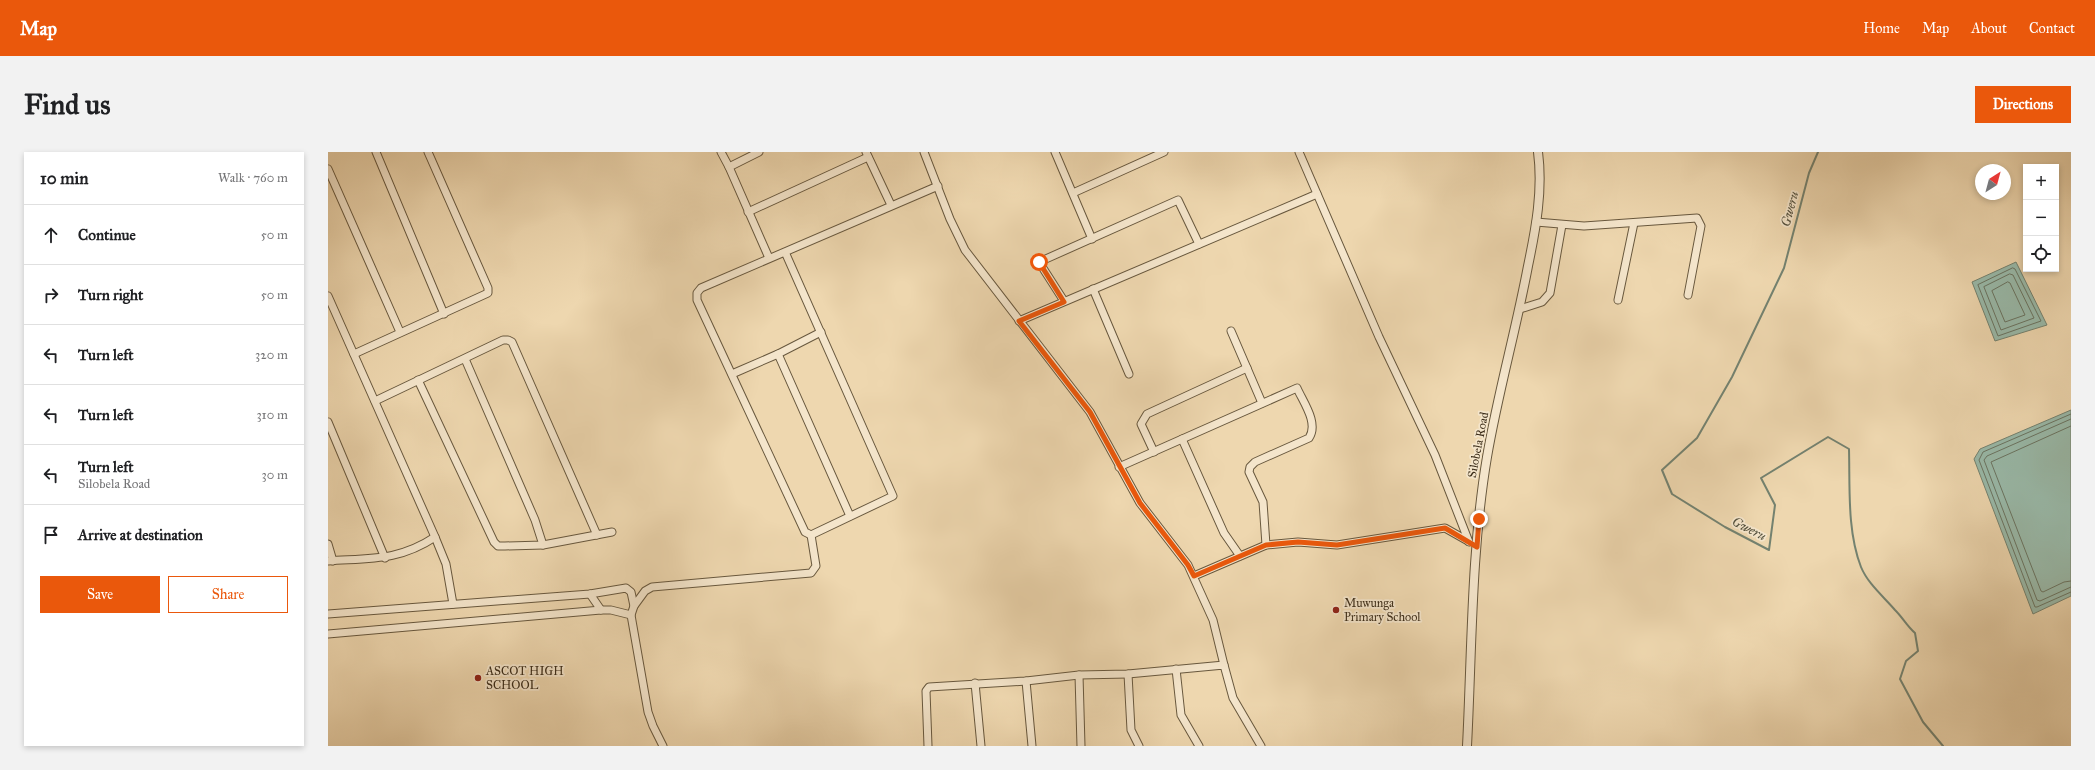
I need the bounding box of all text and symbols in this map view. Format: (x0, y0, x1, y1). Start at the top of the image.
text: Map (20, 17, 57, 40)
text: Home (1863, 20, 1900, 37)
text: Map (1922, 20, 1949, 37)
text: About (1971, 20, 2007, 37)
text: Contact (2029, 20, 2075, 37)
button: Directions (1975, 86, 2071, 123)
text: Find us (24, 87, 110, 122)
north arrow (1975, 164, 2011, 200)
map controls (2023, 164, 2059, 272)
button: + (2023, 164, 2059, 200)
text: 10 min (40, 168, 88, 189)
text: Walk · 760 m (218, 170, 288, 186)
water label: Gweru (1778, 189, 1802, 229)
button: − (2023, 200, 2059, 236)
icon: ahead (40, 224, 62, 246)
text: Continue (78, 226, 136, 244)
text: 50 m (261, 227, 288, 243)
button: locate (2023, 236, 2059, 272)
route start (1030, 253, 1048, 271)
icon: right (40, 284, 62, 306)
text: Turn right (78, 286, 143, 304)
text: 50 m (261, 287, 288, 303)
icon: left (40, 344, 62, 366)
text: Turn left (78, 346, 134, 364)
text: 320 m (255, 347, 288, 363)
icon: left (40, 404, 62, 426)
text: Turn left (78, 406, 134, 424)
text: 310 m (256, 407, 288, 423)
street label: Silobela Road (1465, 411, 1491, 479)
text: Turn left (78, 458, 134, 476)
icon: left (40, 464, 62, 486)
text: 30 m (262, 467, 288, 483)
text: Silobela Road (78, 476, 150, 492)
route end (1470, 510, 1488, 528)
water label: Gweru (1729, 514, 1769, 544)
icon: arrive (40, 524, 62, 546)
text: Arrive at destination (78, 526, 203, 544)
button: Save (40, 576, 160, 613)
button: Share (168, 576, 288, 613)
place label: Muwunga Primary School (1344, 596, 1421, 624)
marker: Muwunga Primary School (1331, 605, 1341, 615)
place label: ASCOT HIGH SCHOOL (485, 664, 564, 692)
marker: ASCOT HIGH SCHOOL (473, 673, 483, 683)

